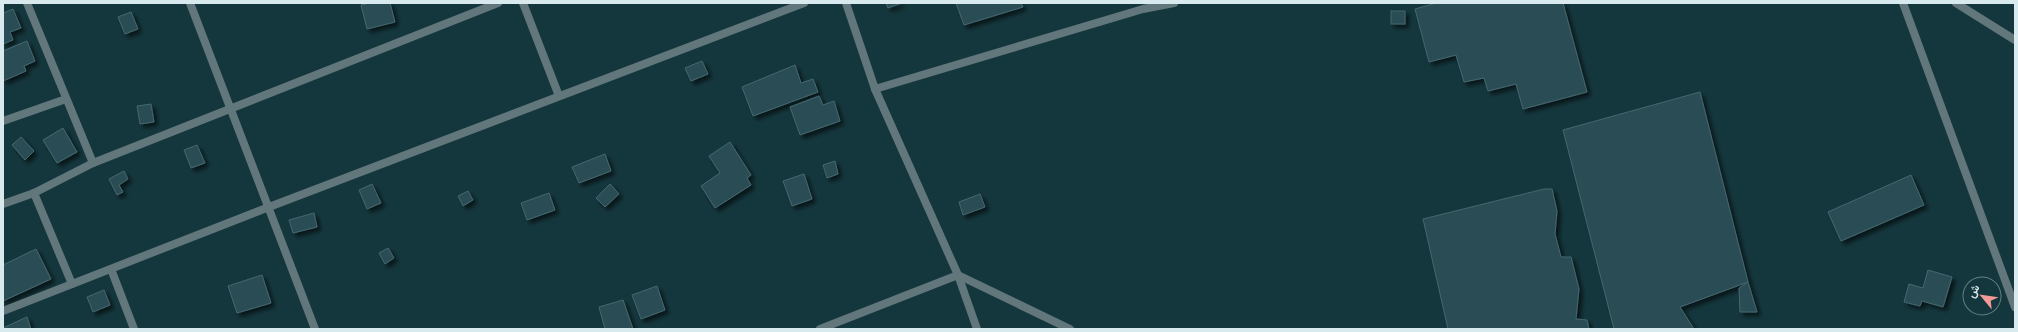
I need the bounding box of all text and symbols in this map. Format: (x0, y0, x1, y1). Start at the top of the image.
north arrow (1962, 276, 2002, 316)
text: ش (1966, 283, 1983, 300)

